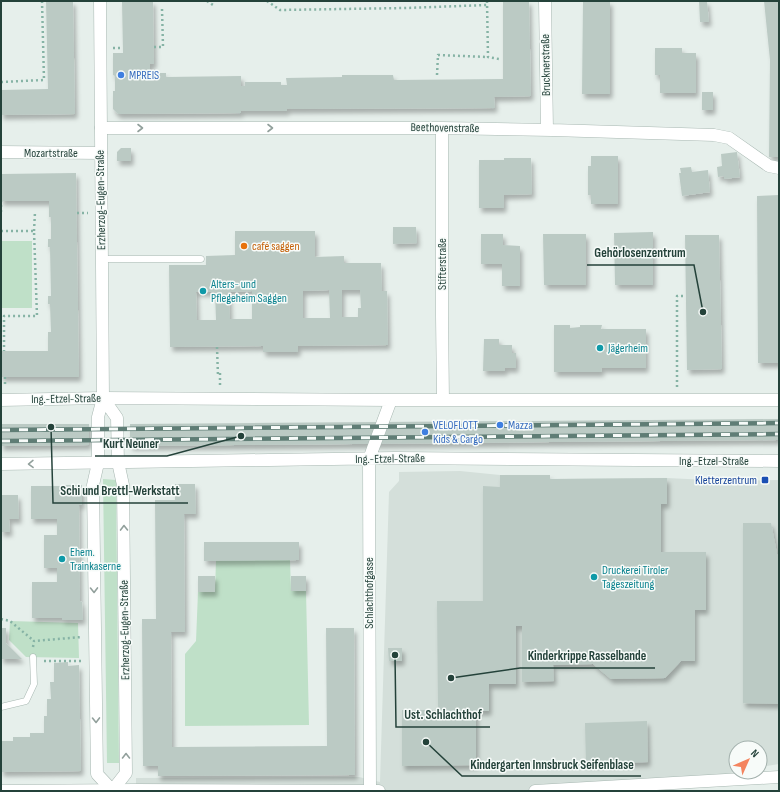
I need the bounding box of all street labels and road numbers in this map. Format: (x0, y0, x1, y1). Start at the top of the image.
street label: Brucknerstraße (538, 34, 554, 96)
street label: Beethovenstraße (410, 120, 480, 136)
street label: Mozartstraße (24, 146, 78, 161)
street label: Erzherzog-Eugen-Straße (93, 150, 109, 250)
street label: Stifterstraße (435, 238, 450, 290)
street label: Ing.-Etzel-Straße (31, 391, 101, 407)
street label: Ing.-Etzel-Straße (355, 451, 425, 467)
street label: Ing.-Etzel-Straße (679, 454, 749, 469)
street label: Schlachthofgasse (362, 557, 377, 629)
street label: Erzherzog-Eugen-Straße (117, 580, 133, 680)

